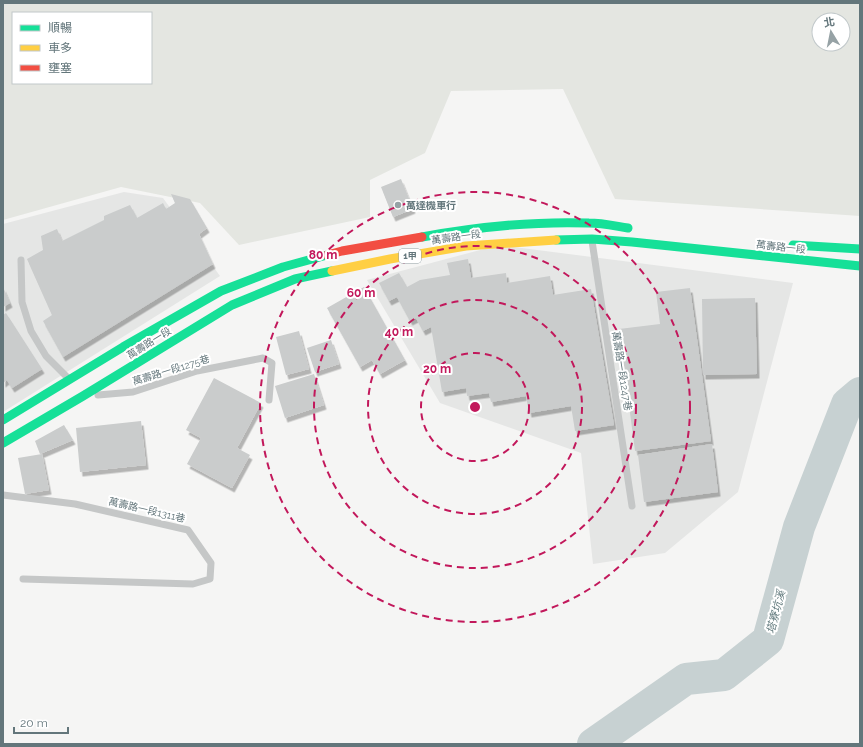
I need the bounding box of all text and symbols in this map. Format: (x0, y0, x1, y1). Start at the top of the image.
legend (12, 12, 152, 84)
north arrow (811, 12, 851, 52)
text: 北 (823, 15, 836, 30)
text: 順暢 (48, 21, 72, 35)
text: 車多 (48, 41, 72, 55)
text: 壅塞 (48, 61, 72, 75)
marker: 萬達機車行 (393, 200, 403, 210)
place label: 萬達機車行 (406, 200, 456, 211)
street label: 萬壽路一段 (430, 228, 482, 246)
street label: 萬壽路一段 (756, 239, 806, 255)
text: 80 m (309, 248, 337, 262)
road number: 1甲 (399, 249, 421, 263)
text: 60 m (347, 286, 375, 300)
street label: 萬壽路一段 (125, 325, 173, 361)
text: 40 m (385, 325, 413, 339)
street label: 萬壽路一段1247巷 (610, 331, 634, 411)
street label: 萬壽路一段1275巷 (131, 353, 211, 387)
text: 20 m (423, 362, 451, 376)
centre of rings (468, 400, 482, 414)
street label: 萬壽路一段1311巷 (108, 496, 186, 524)
water label: 塔寮坑溪 (764, 587, 788, 635)
scale bar (14, 709, 68, 735)
text: 20 m (20, 716, 48, 730)

